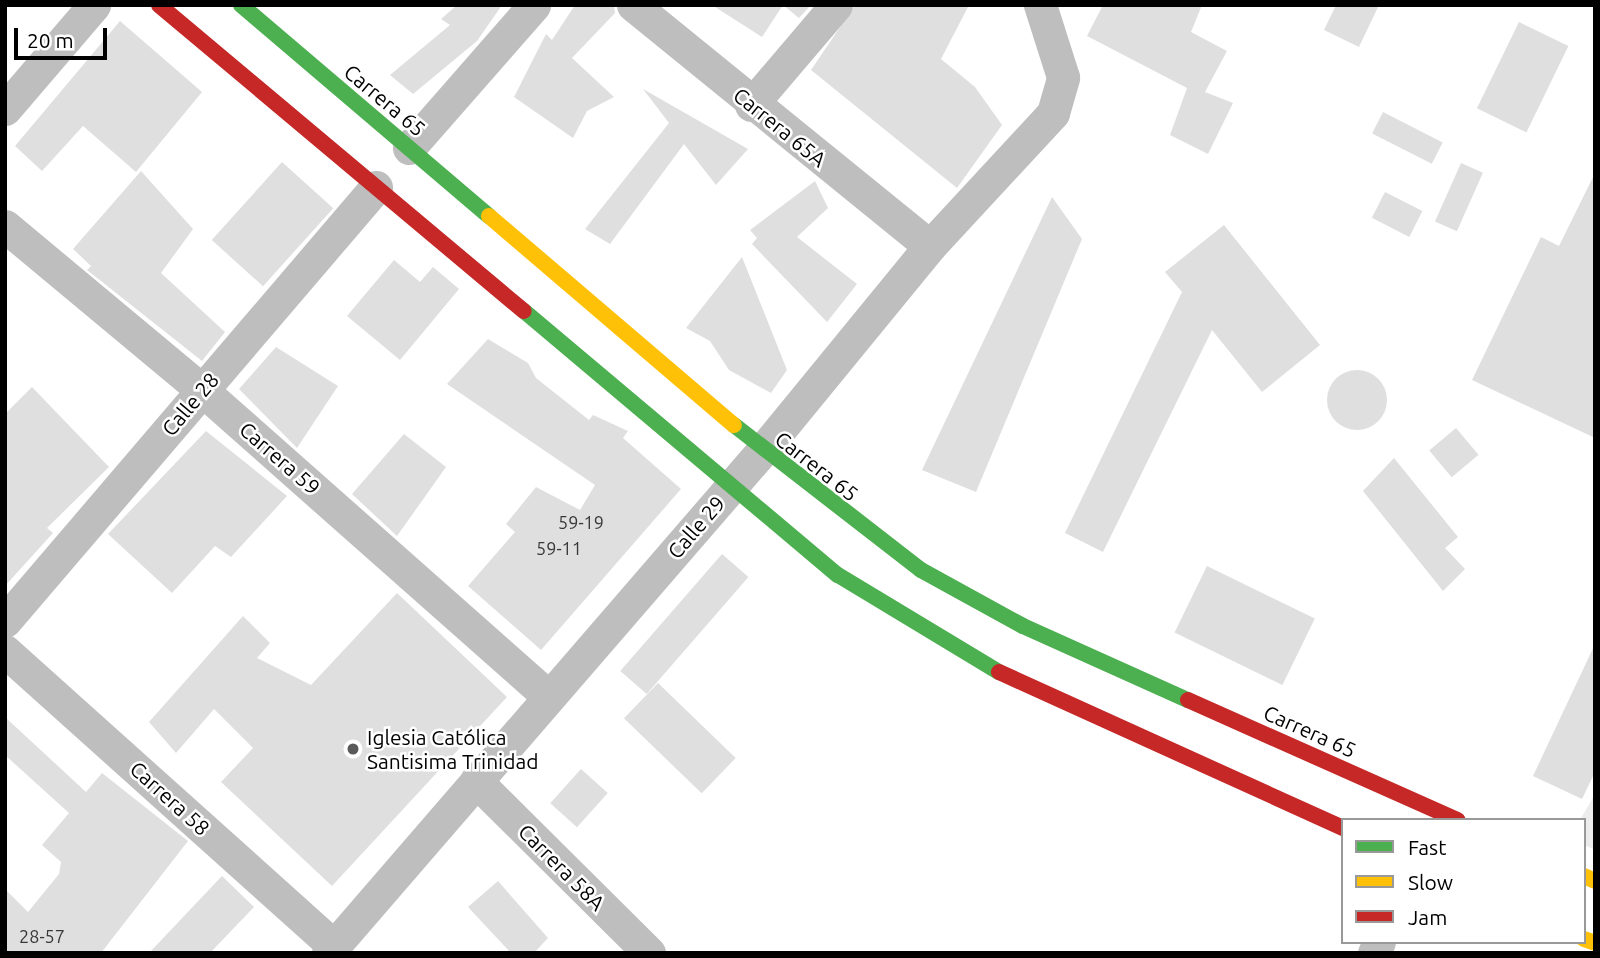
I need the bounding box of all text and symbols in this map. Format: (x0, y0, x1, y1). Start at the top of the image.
scale bar (18, 14, 110, 58)
text: 20 m (27, 28, 74, 52)
street label: Carrera 65 (339, 59, 431, 141)
street label: Carrera 65A (729, 82, 831, 172)
street label: Calle 28 (156, 367, 224, 441)
street label: Carrera 59 (235, 416, 325, 500)
street label: Carrera 65 (770, 426, 864, 506)
street label: Calle 29 (662, 491, 730, 563)
house number: 59-19 (558, 511, 604, 533)
house number: 59-11 (536, 537, 582, 559)
street label: Carrera 65 (1260, 699, 1360, 763)
place label: Iglesia Católica Santisima Trinidad (367, 724, 539, 774)
marker: Iglesia Católica Santisima Trinidad (345, 741, 361, 757)
street label: Carrera 58 (125, 756, 215, 840)
street label: Carrera 58A (513, 818, 611, 916)
legend (1341, 818, 1586, 944)
text: Fast (1408, 835, 1446, 859)
text: Slow (1408, 870, 1453, 894)
text: Jam (1408, 905, 1447, 929)
house number: 28-57 (19, 925, 65, 947)

